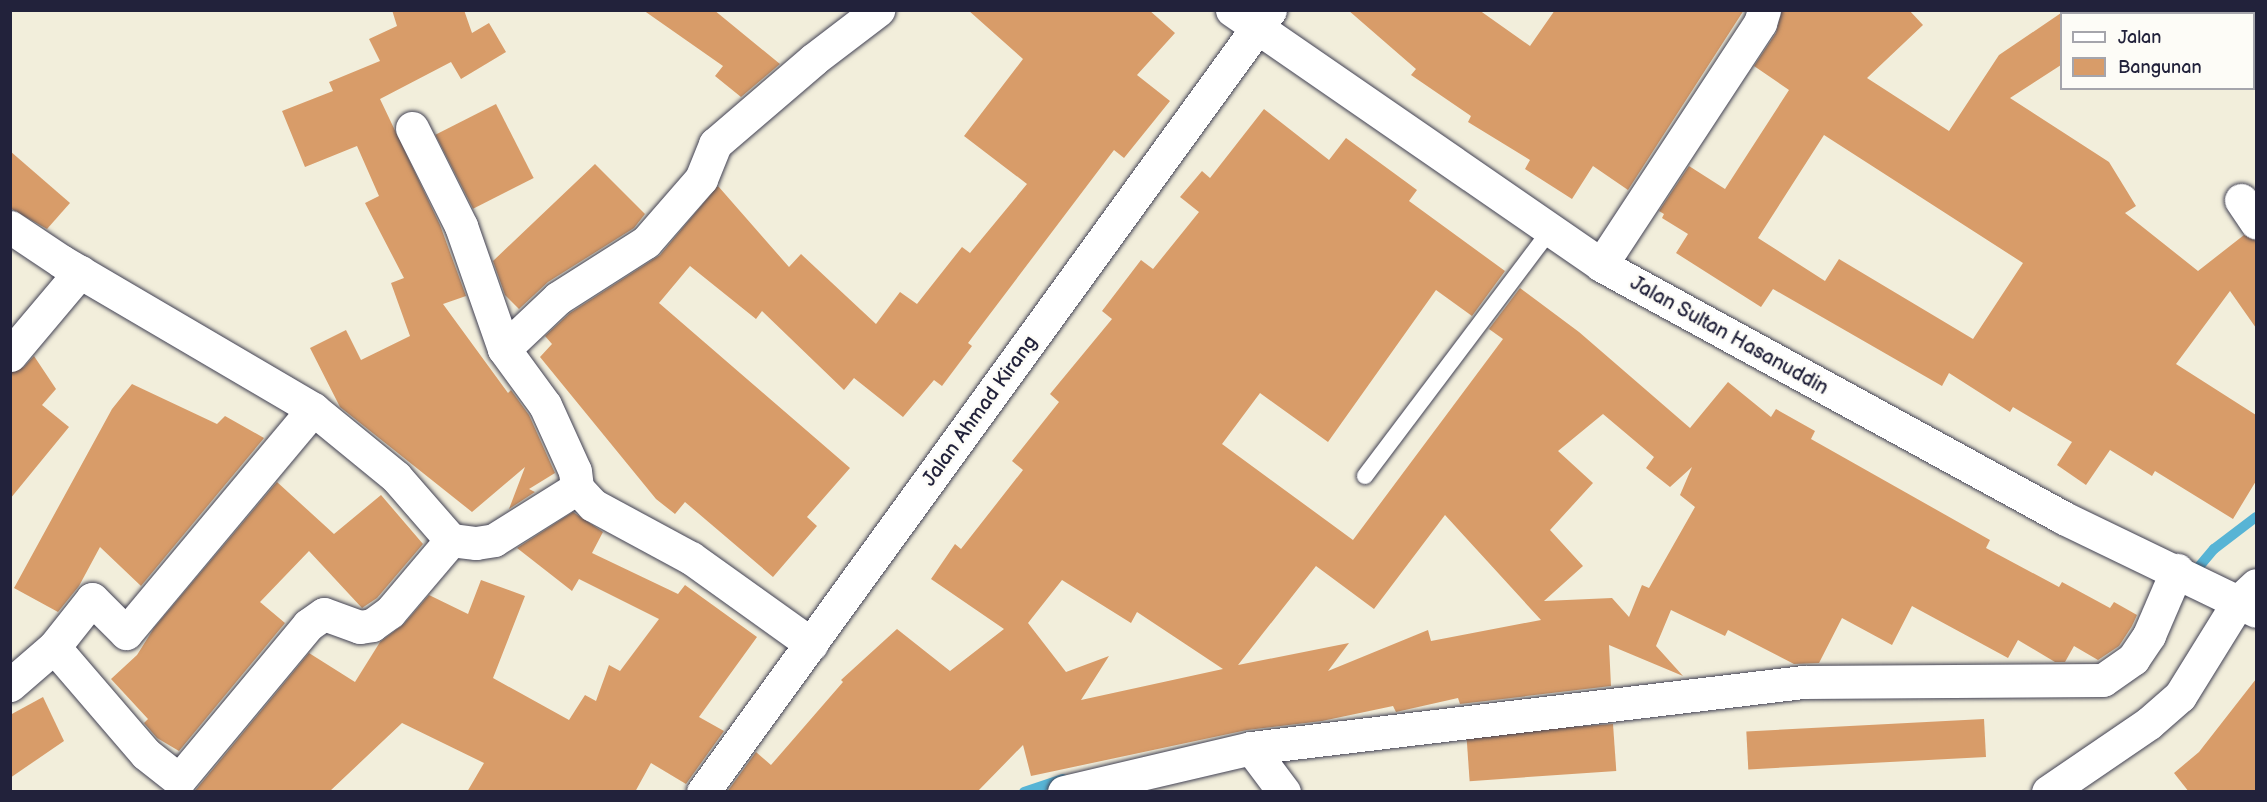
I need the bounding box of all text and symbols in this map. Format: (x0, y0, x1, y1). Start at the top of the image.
legend (2060, 12, 2255, 90)
text: Jalan (2118, 27, 2161, 48)
text: Bangunan (2118, 57, 2202, 78)
street label: Jalan Sultan Hasanuddin (1626, 271, 1832, 401)
street label: Jalan Ahmad Kirang (917, 331, 1043, 491)

